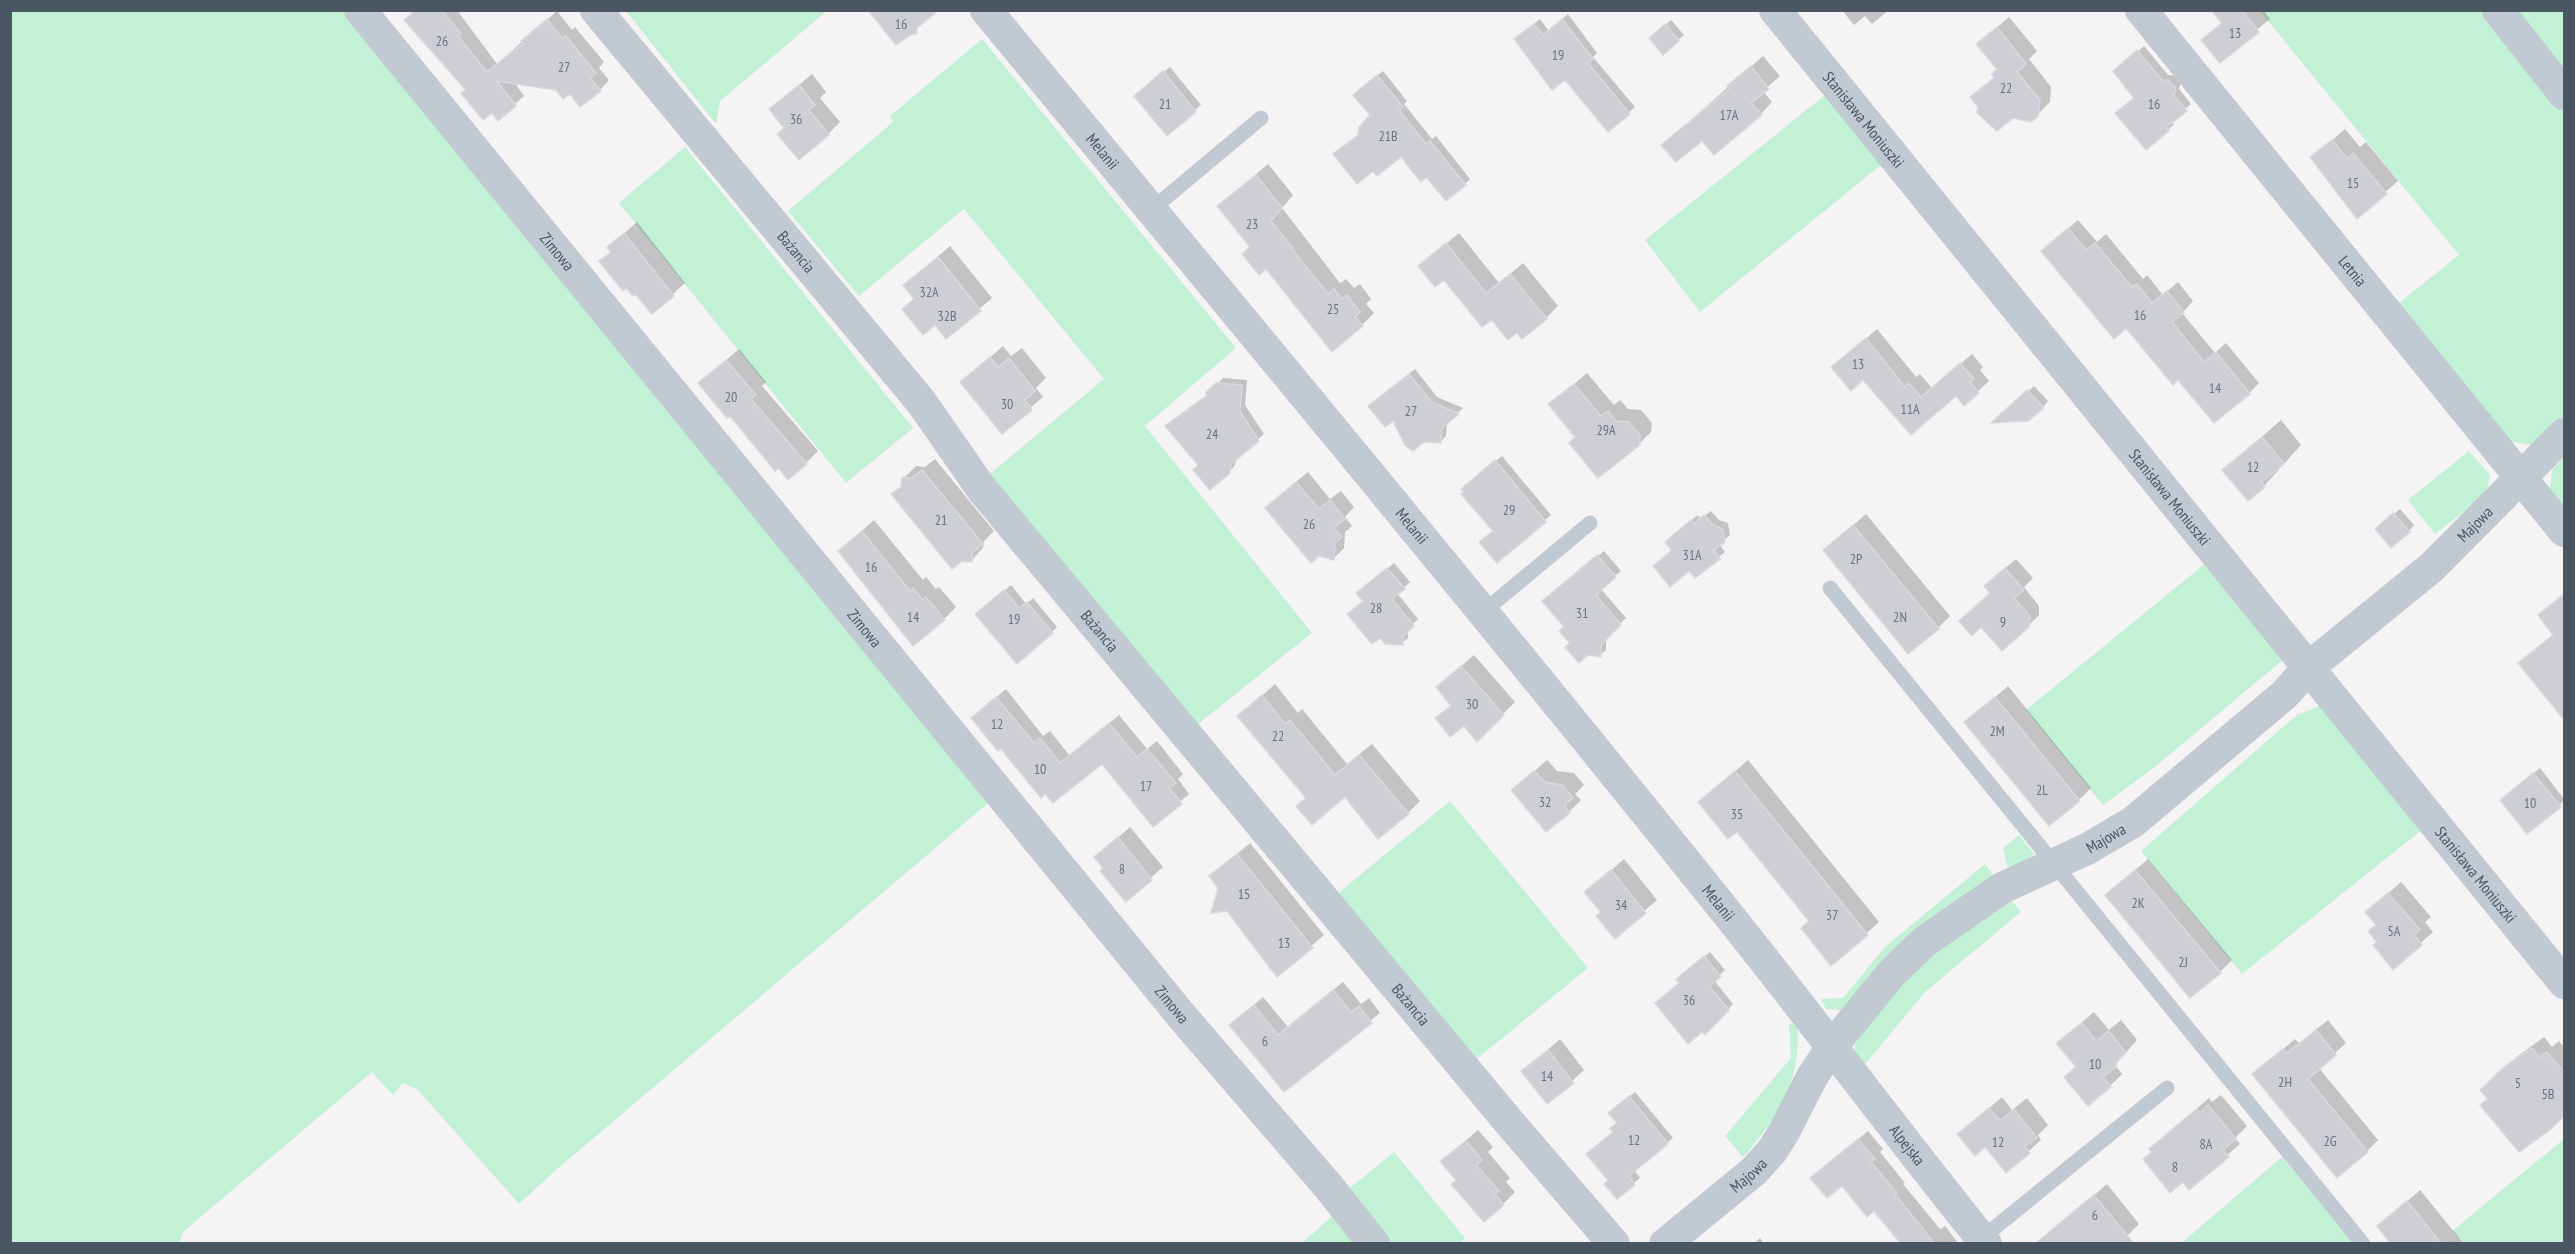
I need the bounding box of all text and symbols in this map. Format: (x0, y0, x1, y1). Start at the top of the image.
house number: 16 (895, 15, 907, 33)
house number: 13 (2229, 24, 2241, 42)
house number: 26 (436, 32, 448, 50)
house number: 19 (1552, 46, 1564, 64)
house number: 27 (558, 58, 570, 76)
street label: Stanisława Moniuszki (1819, 67, 1909, 172)
house number: 22 (2000, 79, 2012, 97)
house number: 21 (1159, 95, 1171, 113)
house number: 16 (2148, 95, 2160, 113)
house number: 17A (1720, 106, 1739, 124)
house number: 36 (790, 110, 802, 128)
house number: 21B (1378, 127, 1398, 145)
street label: Melanii (1082, 129, 1124, 173)
house number: 15 (2347, 174, 2359, 192)
house number: 23 (1246, 215, 1258, 233)
street label: Bażancia (773, 227, 820, 277)
street label: Zimowa (536, 228, 579, 275)
street label: Letnia (2334, 251, 2371, 290)
house number: 32A (919, 283, 939, 301)
house number: 25 (1327, 300, 1339, 318)
house number: 16 (2134, 306, 2146, 324)
house number: 32B (937, 307, 957, 325)
house number: 13 (1852, 355, 1864, 373)
house number: 14 (2209, 379, 2222, 397)
house number: 20 (725, 388, 737, 406)
house number: 30 (1001, 395, 1013, 413)
house number: 11A (1900, 400, 1920, 418)
house number: 27 (1405, 402, 1417, 420)
house number: 29A (1596, 421, 1616, 439)
house number: 24 (1206, 425, 1219, 443)
street label: Stanisława Moniuszki (2125, 445, 2215, 549)
house number: 12 (2247, 458, 2259, 476)
house number: 29 (1503, 501, 1515, 519)
street label: Majowa (2453, 502, 2497, 546)
street label: Melanii (1391, 504, 1433, 548)
house number: 21 (935, 511, 947, 529)
house number: 26 (1303, 515, 1315, 533)
house number: 31A (1682, 546, 1702, 564)
house number: 2P (1850, 550, 1862, 568)
house number: 16 (865, 558, 877, 576)
house number: 28 (1370, 599, 1382, 617)
house number: 31 (1576, 604, 1588, 622)
street label: Zimowa (843, 605, 886, 651)
street label: Bażancia (1077, 606, 1123, 656)
house number: 14 (907, 608, 920, 626)
house number: 2N (1893, 608, 1907, 626)
house number: 19 (1008, 610, 1020, 628)
house number: 9 (2000, 613, 2006, 631)
house number: 30 (1466, 695, 1478, 713)
house number: 12 (991, 715, 1003, 733)
house number: 2M (1989, 722, 2005, 740)
house number: 22 (1272, 727, 1284, 745)
house number: 10 (1034, 760, 1046, 778)
house number: 17 (1140, 777, 1152, 795)
house number: 2L (2036, 781, 2048, 799)
house number: 32 (1539, 793, 1551, 811)
house number: 10 (2524, 794, 2536, 812)
house number: 35 (1731, 805, 1743, 823)
street label: Majowa (2082, 819, 2129, 858)
street label: Stanisława Moniuszki (2431, 822, 2521, 927)
house number: 8 (1119, 860, 1125, 878)
street label: Melanii (1698, 881, 1739, 925)
house number: 15 (1238, 885, 1250, 903)
house number: 2K (2131, 894, 2145, 912)
house number: 34 (1615, 896, 1628, 914)
house number: 37 (1826, 906, 1838, 924)
house number: 5A (2388, 922, 2401, 940)
house number: 13 (1278, 934, 1290, 952)
house number: 2J (2178, 953, 2188, 971)
street label: Bażancia (1388, 979, 1434, 1029)
street label: Zimowa (1151, 981, 1194, 1028)
house number: 36 (1683, 991, 1695, 1009)
house number: 6 (1262, 1032, 1268, 1050)
house number: 10 (2089, 1055, 2101, 1073)
house number: 14 (1541, 1067, 1554, 1085)
house number: 2H (2278, 1073, 2292, 1091)
house number: 5 (2515, 1074, 2521, 1092)
house number: 5B (2542, 1085, 2554, 1103)
street label: Alpejska (1885, 1120, 1930, 1169)
house number: 12 (1628, 1131, 1640, 1149)
house number: 2G (2323, 1132, 2337, 1150)
house number: 12 (1992, 1133, 2004, 1151)
house number: 8A (2200, 1135, 2213, 1153)
street label: Majowa (1726, 1154, 1771, 1197)
house number: 8 (2172, 1158, 2178, 1176)
house number: 6 (2092, 1206, 2098, 1224)

